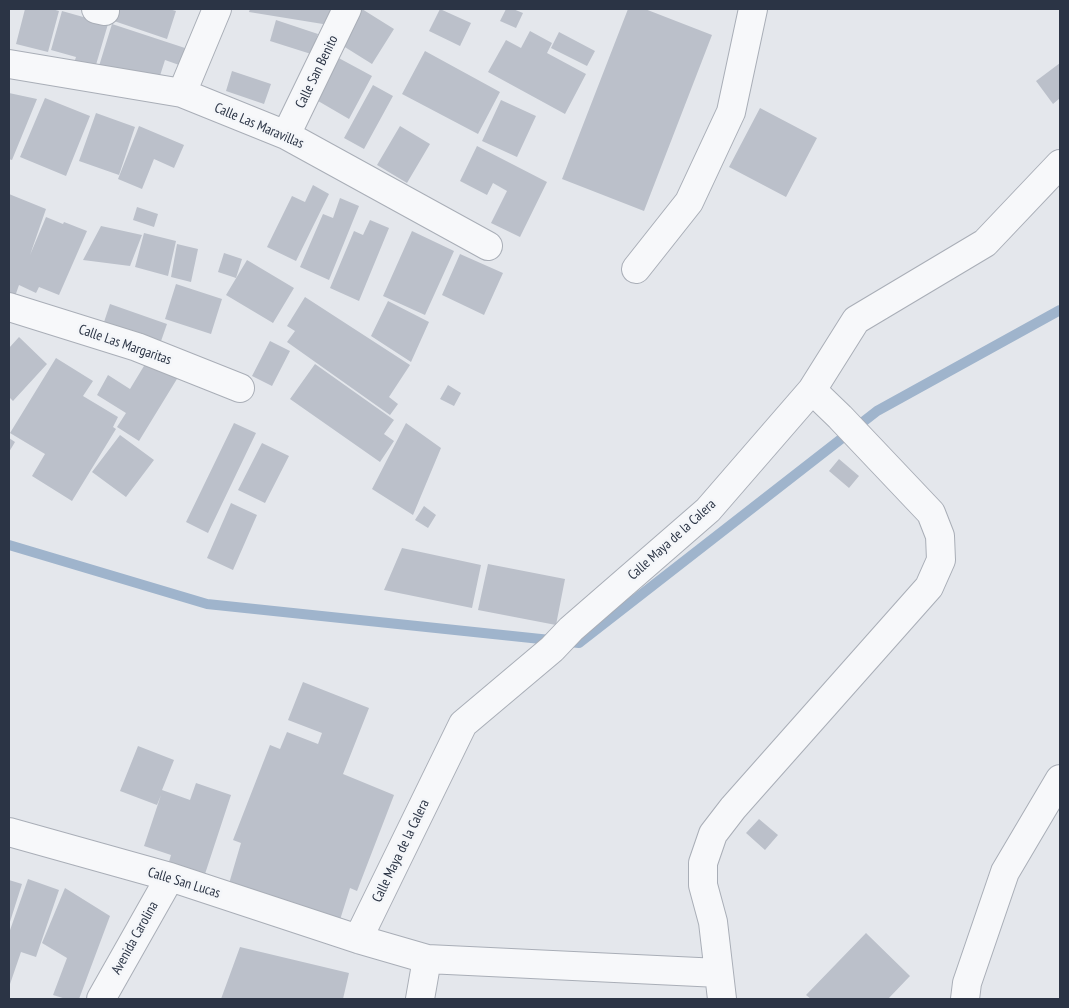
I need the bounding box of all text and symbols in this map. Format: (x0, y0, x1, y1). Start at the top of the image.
street label: Calle San Benito (292, 33, 342, 111)
street label: Calle Las Maravillas (212, 100, 306, 152)
street label: Calle Las Margaritas (76, 321, 174, 369)
street label: Calle Maya de la Calera (625, 496, 719, 584)
street label: Calle Maya de la Calera (369, 797, 433, 905)
street label: Calle San Lucas (146, 864, 222, 902)
street label: Avenida Carolina (108, 899, 162, 977)

